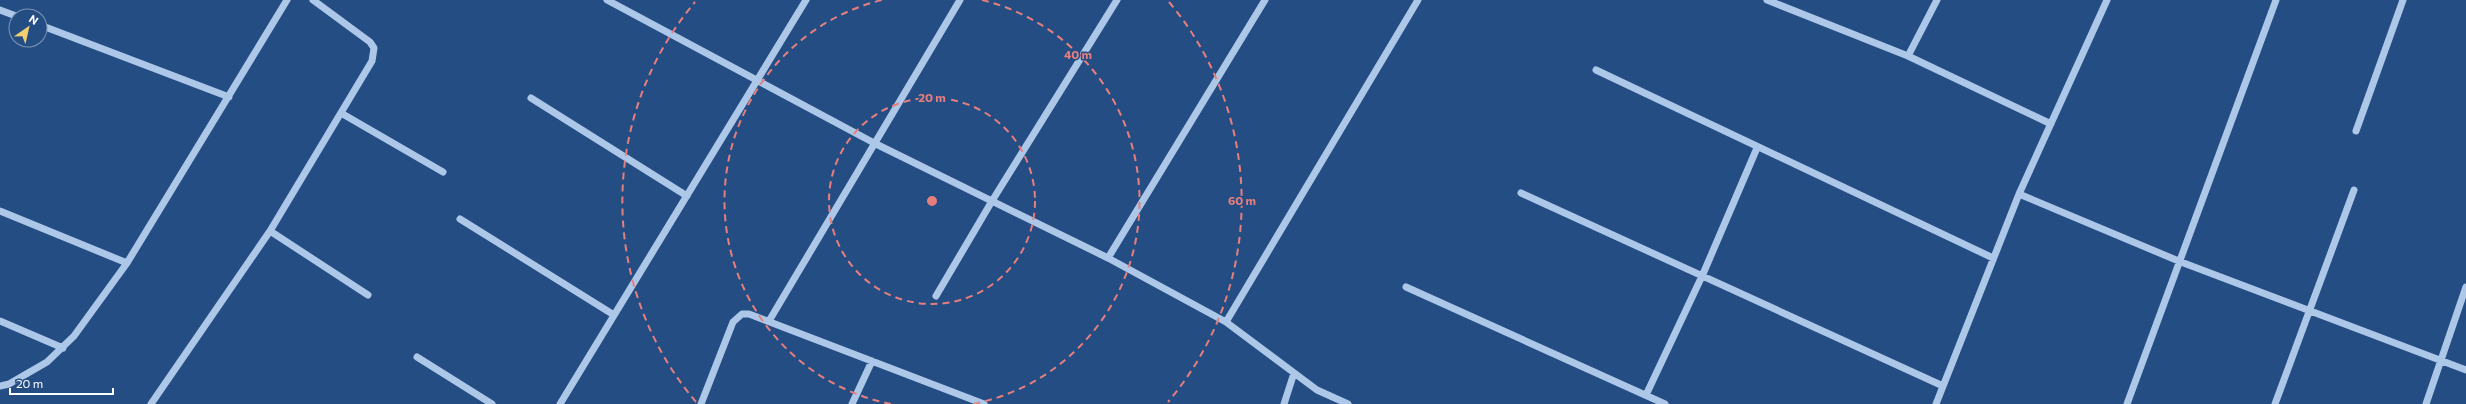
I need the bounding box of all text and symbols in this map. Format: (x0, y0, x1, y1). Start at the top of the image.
north arrow (8, 8, 48, 48)
text: N (27, 12, 41, 27)
text: 40 m (1064, 47, 1092, 61)
text: 20 m (918, 90, 946, 104)
text: 60 m (1228, 193, 1256, 207)
centre of rings (925, 194, 939, 208)
scale bar (10, 370, 113, 396)
text: 20 m (16, 376, 43, 390)

